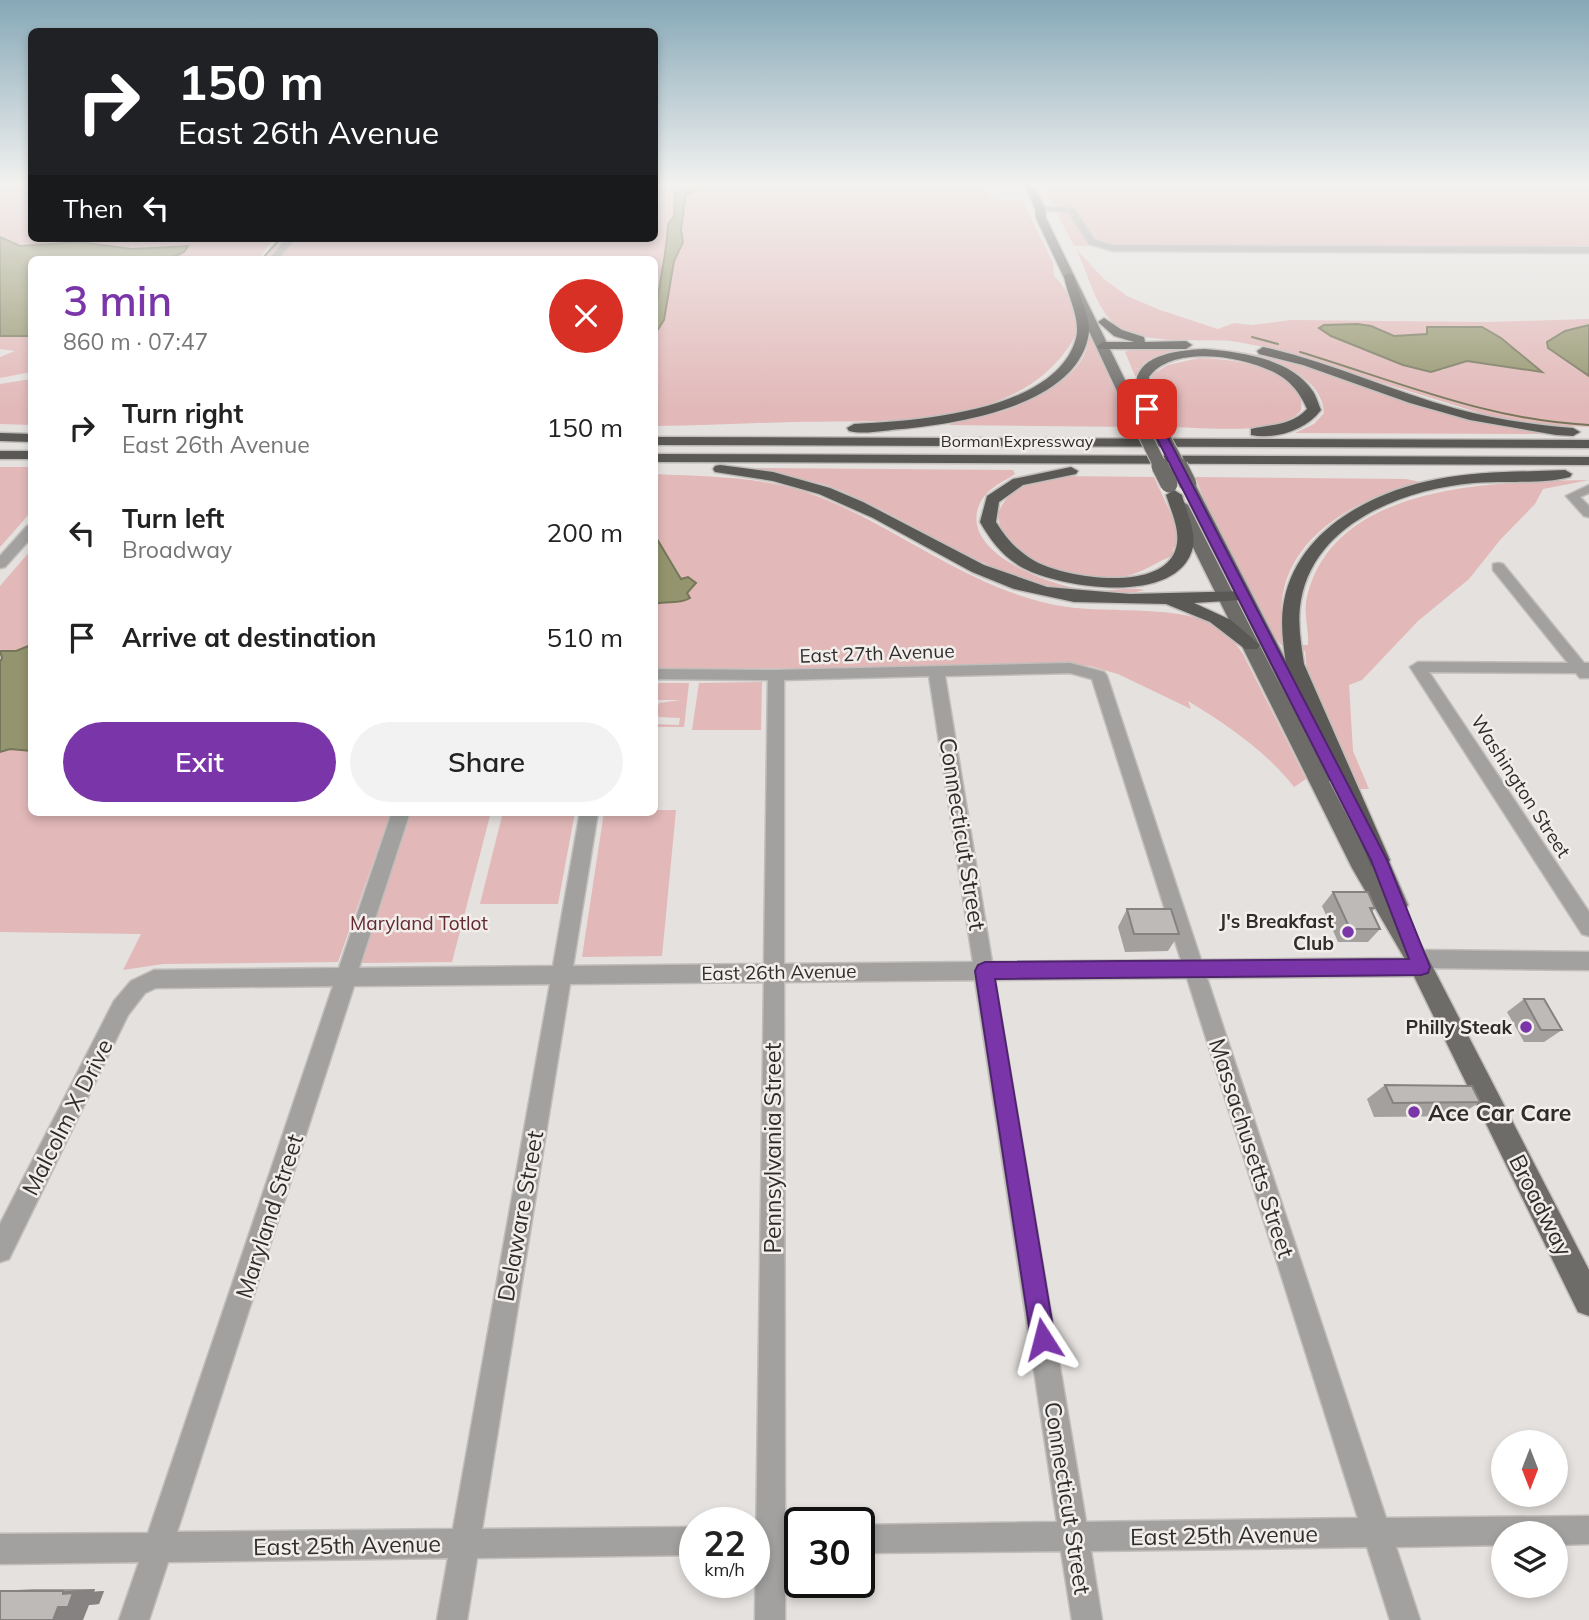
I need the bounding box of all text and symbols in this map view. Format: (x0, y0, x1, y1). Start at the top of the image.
text: 150 m (178, 51, 324, 112)
icon: right (63, 56, 154, 147)
text: East 26th Avenue (178, 112, 439, 152)
icon: left (137, 189, 175, 227)
text: Then (63, 192, 123, 225)
text: 3 min (63, 274, 172, 327)
button: close (549, 279, 623, 353)
text: 860 m · 07:47 (63, 327, 208, 356)
pin (1117, 379, 1177, 439)
icon: arrive (1128, 390, 1166, 428)
text: Turn right (122, 397, 243, 430)
icon: right (63, 409, 101, 447)
text: 150 m (547, 411, 623, 444)
text: East 26th Avenue (122, 430, 310, 459)
street label: Borman Expressway (941, 431, 1094, 451)
text: Turn left (122, 502, 224, 535)
icon: left (63, 514, 101, 552)
text: 200 m (547, 516, 623, 549)
text: Broadway (122, 535, 232, 564)
icon: arrive (63, 619, 101, 657)
text: Arrive at destination (122, 621, 377, 654)
text: 510 m (547, 621, 623, 654)
street label: East 27th Avenue (799, 638, 955, 668)
street label: Washington Street (1466, 710, 1576, 862)
button: Exit (63, 722, 336, 802)
button: Share (350, 722, 623, 802)
street label: Connecticut Street (933, 736, 993, 932)
place label: J's Breakfast Club (1219, 909, 1334, 955)
park label: Maryland Totlot (350, 911, 488, 935)
marker: J's Breakfast Club (1340, 924, 1356, 940)
street label: East 26th Avenue (701, 959, 857, 985)
place label: Philly Steak (1406, 1015, 1513, 1039)
marker: Philly Steak (1518, 1019, 1534, 1035)
street label: Malcolm X Drive (15, 1034, 119, 1200)
street label: Massachusetts Street (1203, 1035, 1301, 1261)
street label: Pennsylvania Street (758, 1043, 787, 1253)
place label: Ace Car Care (1428, 1098, 1571, 1127)
marker: Ace Car Care (1406, 1104, 1422, 1120)
street label: Delaware Street (491, 1128, 549, 1304)
street label: Maryland Street (229, 1130, 309, 1302)
street label: Broadway (1503, 1149, 1579, 1261)
position arrow (1006, 1302, 1080, 1376)
street label: Connecticut Street (1038, 1400, 1098, 1596)
north arrow (1491, 1430, 1568, 1507)
map controls (1491, 1430, 1568, 1598)
speed limit sign: 30 (784, 1507, 875, 1598)
street label: East 25th Avenue (1130, 1519, 1318, 1551)
text: 22 (703, 1521, 746, 1565)
button: layers (1491, 1521, 1568, 1598)
street label: East 25th Avenue (253, 1529, 441, 1561)
text: km/h (704, 1558, 745, 1581)

